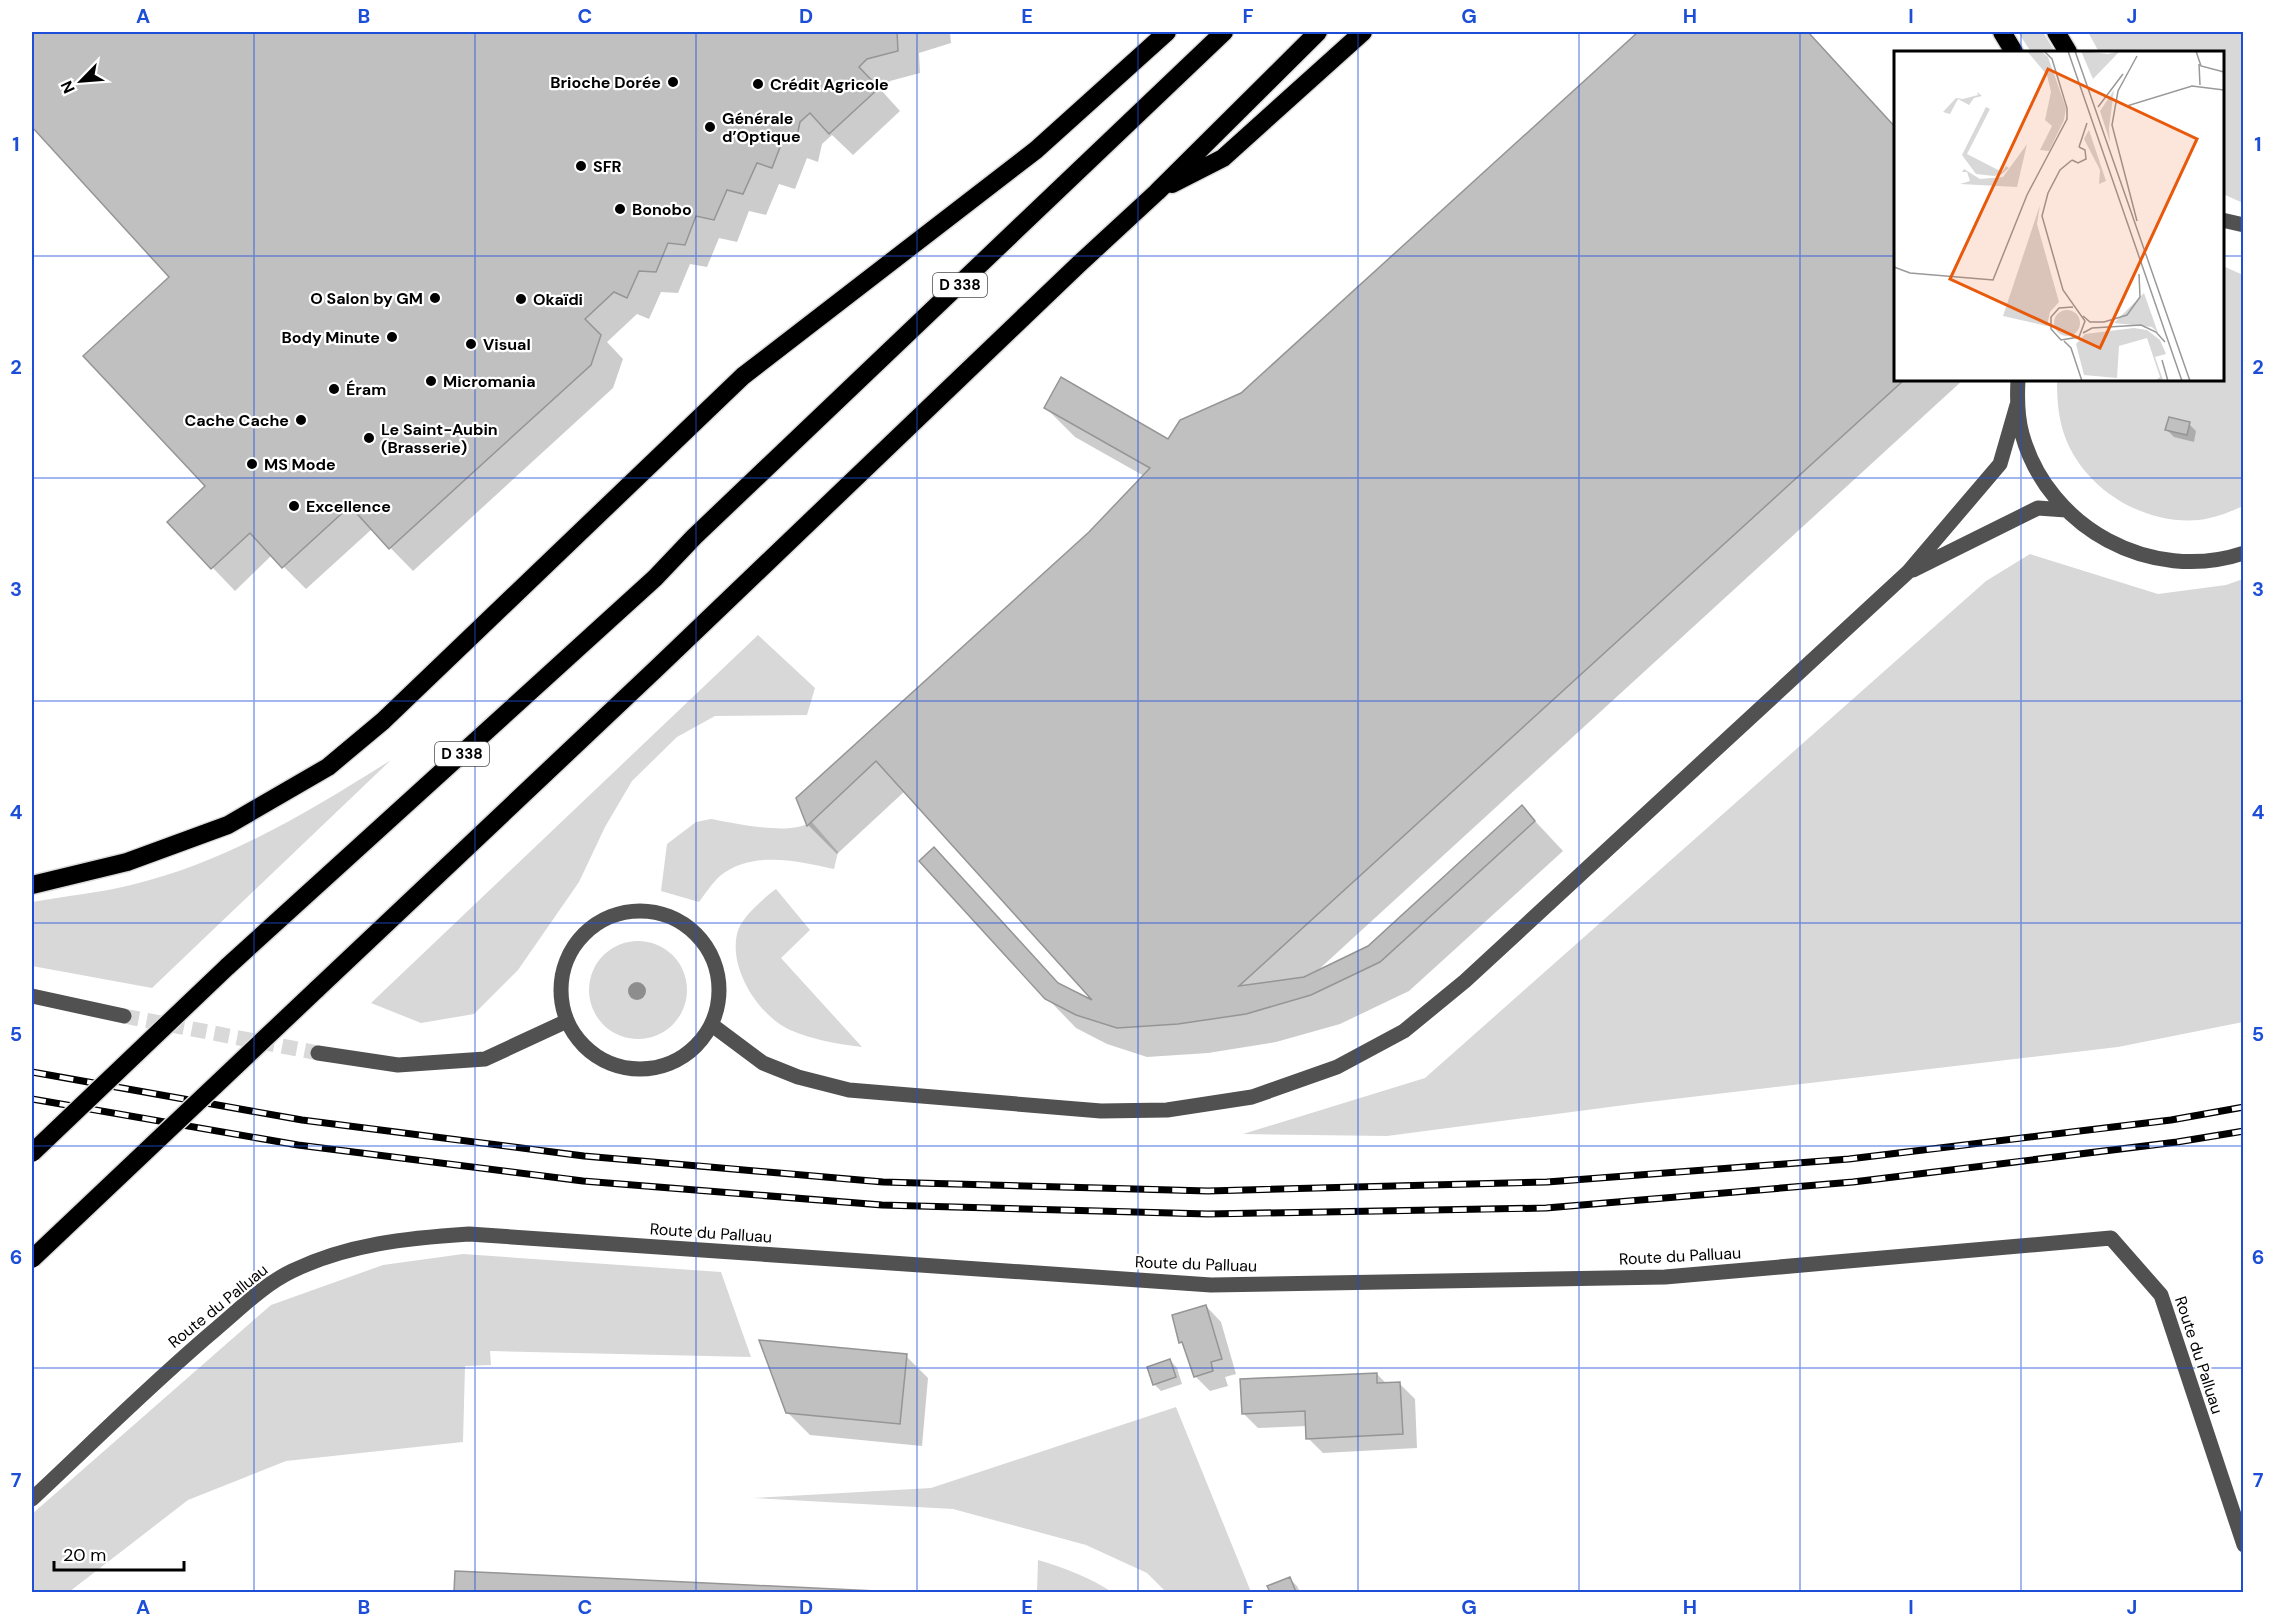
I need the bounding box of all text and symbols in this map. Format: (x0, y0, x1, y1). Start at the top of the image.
text: A (136, 3, 150, 29)
text: B (358, 3, 370, 29)
text: C (578, 3, 592, 29)
text: D (799, 3, 813, 29)
text: E (1021, 3, 1033, 29)
text: F (1242, 3, 1254, 29)
text: G (1461, 3, 1477, 29)
text: H (1683, 3, 1697, 29)
text: I (1908, 3, 1914, 29)
text: J (2127, 3, 2137, 29)
north arrow (51, 51, 111, 111)
inset map (1894, 51, 2224, 381)
place label: Brioche Dorée (550, 72, 661, 93)
place label: Crédit Agricole (770, 74, 889, 95)
marker: Brioche Dorée (666, 75, 680, 89)
text: N (56, 77, 80, 97)
marker: Crédit Agricole (751, 77, 765, 91)
place label: Générale d’Optique (722, 108, 801, 147)
marker: Générale d’Optique (703, 120, 717, 134)
text: 1 (12, 131, 20, 157)
text: 1 (2254, 131, 2262, 157)
place label: SFR (593, 156, 622, 177)
marker: SFR (574, 159, 588, 173)
place label: Bonobo (632, 199, 692, 220)
marker: Bonobo (613, 202, 627, 216)
road number: D 338 (933, 273, 987, 297)
place label: O Salon by GM (310, 288, 423, 309)
place label: Okaïdi (533, 289, 583, 310)
marker: O Salon by GM (428, 291, 442, 305)
marker: Okaïdi (514, 292, 528, 306)
place label: Body Minute (281, 327, 380, 348)
marker: Body Minute (385, 330, 399, 344)
place label: Visual (483, 334, 531, 355)
marker: Visual (464, 337, 478, 351)
text: 2 (10, 354, 22, 380)
text: 2 (2252, 354, 2264, 380)
place label: Micromania (443, 371, 536, 392)
marker: Micromania (424, 374, 438, 388)
place label: Éram (346, 379, 386, 400)
marker: Éram (327, 382, 341, 396)
place label: Cache Cache (184, 410, 289, 431)
marker: Cache Cache (294, 413, 308, 427)
place label: Le Saint-Aubin (Brasserie) (381, 419, 498, 458)
marker: Le Saint-Aubin (Brasserie) (362, 431, 376, 445)
place label: MS Mode (264, 454, 336, 475)
marker: MS Mode (245, 457, 259, 471)
place label: Excellence (306, 496, 391, 517)
marker: Excellence (287, 499, 301, 513)
text: 3 (10, 576, 22, 602)
text: 3 (2252, 576, 2264, 602)
road number: D 338 (435, 742, 489, 766)
text: 4 (10, 799, 23, 825)
text: 4 (2252, 799, 2265, 825)
text: 5 (10, 1021, 22, 1047)
text: 5 (2252, 1021, 2264, 1047)
street label: Route du Palluau (649, 1218, 773, 1248)
street label: Route du Palluau (1618, 1242, 1742, 1270)
text: 6 (10, 1244, 22, 1270)
text: 6 (2252, 1244, 2264, 1270)
street label: Route du Palluau (1135, 1251, 1257, 1277)
street label: Route du Palluau (164, 1259, 272, 1353)
street label: Route du Palluau (2170, 1294, 2228, 1416)
text: 7 (11, 1467, 22, 1493)
text: 7 (2253, 1467, 2264, 1493)
scale bar (54, 1534, 184, 1572)
text: 20 m (63, 1543, 106, 1567)
text: A (136, 1594, 150, 1620)
text: B (358, 1594, 370, 1620)
text: C (578, 1594, 592, 1620)
text: D (799, 1594, 813, 1620)
text: E (1021, 1594, 1033, 1620)
text: F (1242, 1594, 1254, 1620)
text: G (1461, 1594, 1477, 1620)
text: H (1683, 1594, 1697, 1620)
text: I (1908, 1594, 1914, 1620)
text: J (2127, 1594, 2137, 1620)

